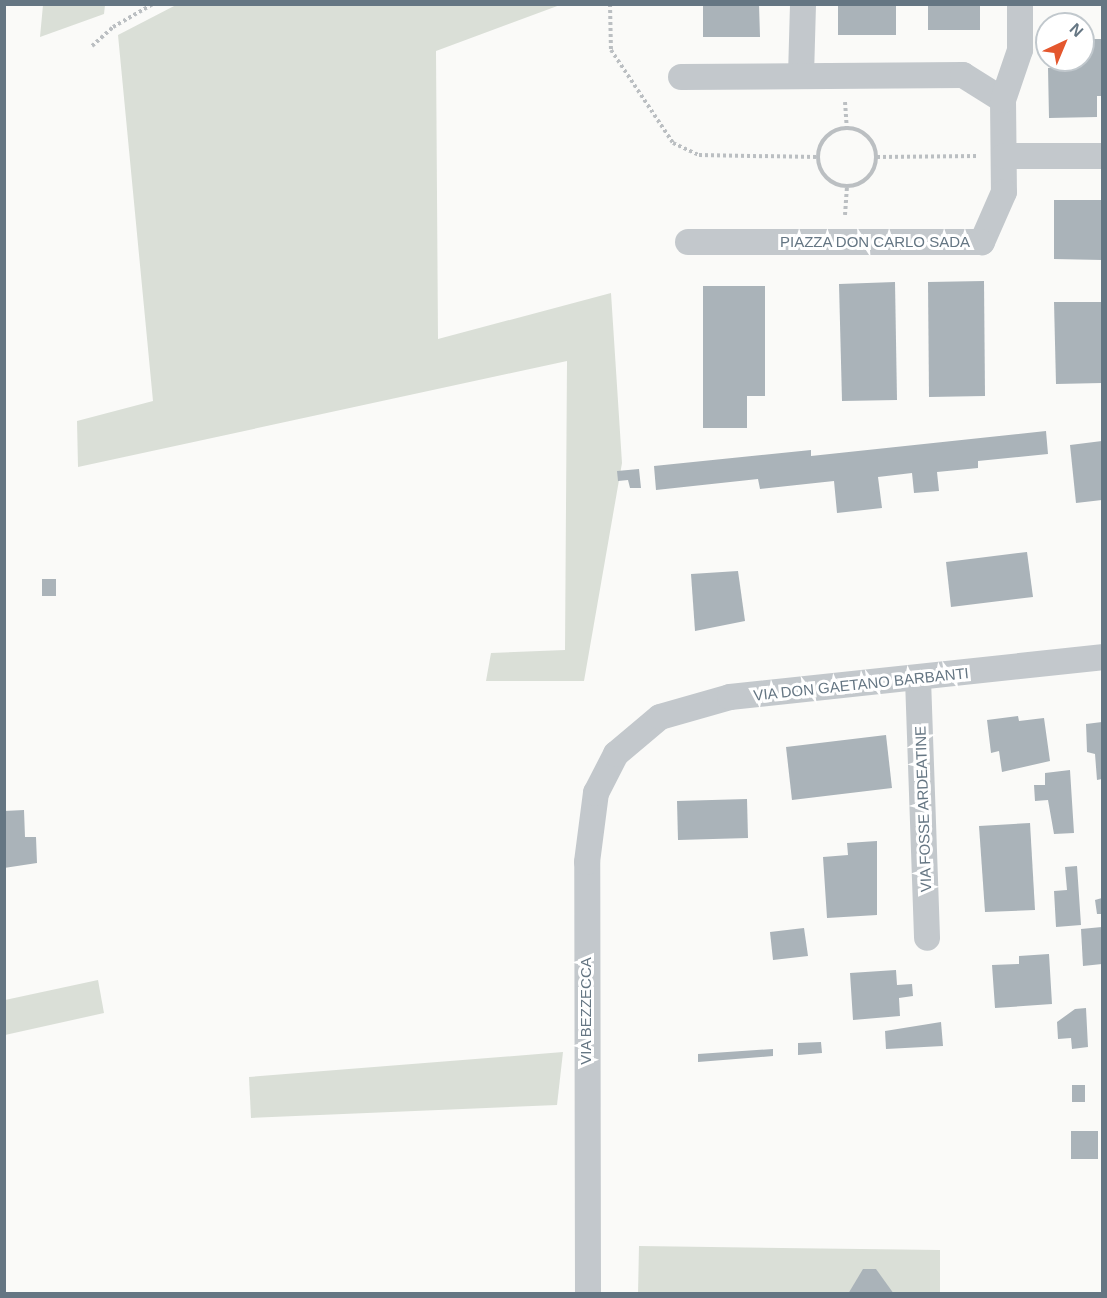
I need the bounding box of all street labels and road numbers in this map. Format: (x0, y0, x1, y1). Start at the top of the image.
street label: PIAZZA DON CARLO SADA (780, 233, 970, 251)
street label: VIA DON GAETANO BARBANTI (752, 664, 970, 704)
street label: VIA FOSSE ARDEATINE (911, 725, 935, 893)
street label: VIA BEZZECCA (577, 957, 595, 1065)

